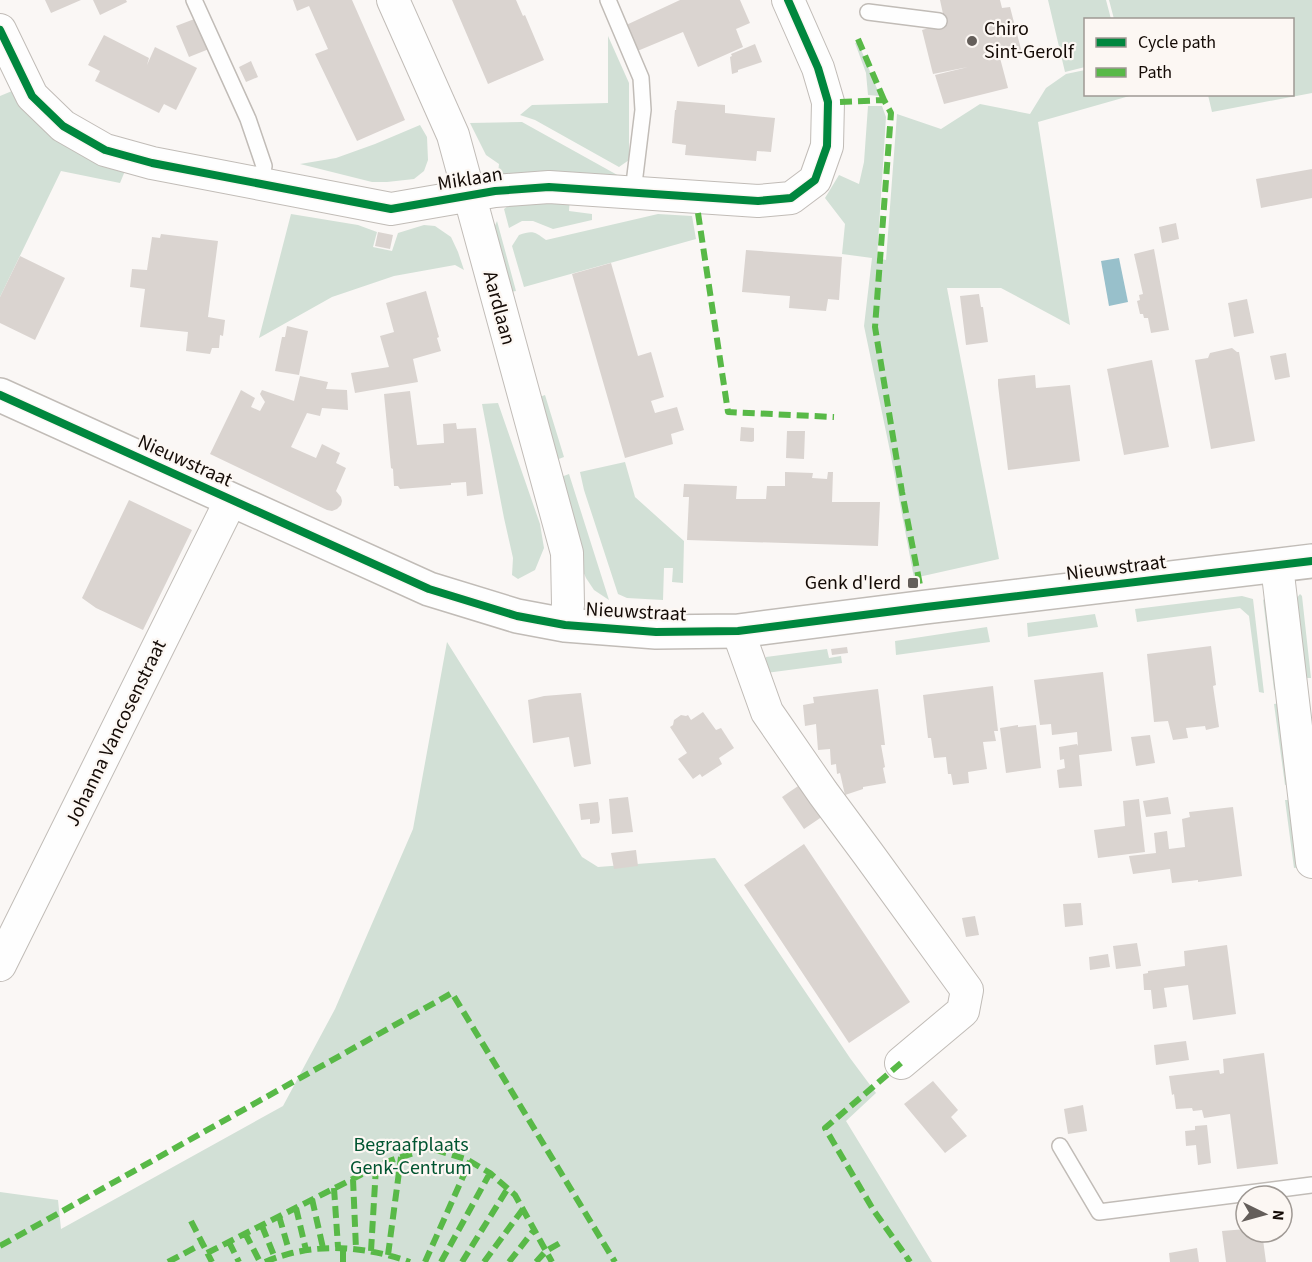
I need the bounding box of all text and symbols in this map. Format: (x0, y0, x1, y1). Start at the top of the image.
place label: Chiro Sint-Gerolf (984, 15, 1075, 66)
legend (1084, 18, 1294, 96)
text: Cycle path (1138, 30, 1216, 55)
marker: Chiro Sint-Gerolf (965, 34, 979, 48)
text: Path (1138, 60, 1172, 85)
street label: Miklaan (435, 160, 505, 198)
street label: Aardlaan (476, 268, 522, 348)
street label: Nieuwstraat (133, 428, 237, 494)
street label: Nieuwstraat (1064, 548, 1168, 588)
place label: Genk d'Ierd (805, 569, 901, 597)
marker: Genk d'Ierd (906, 576, 920, 590)
street label: Nieuwstraat (585, 595, 687, 629)
street label: Johanna Vancosenstraat (59, 635, 174, 831)
park label: Begraafplaats Genk-Centrum (350, 1131, 472, 1182)
north arrow (1234, 1184, 1294, 1244)
text: N (1267, 1209, 1289, 1221)

